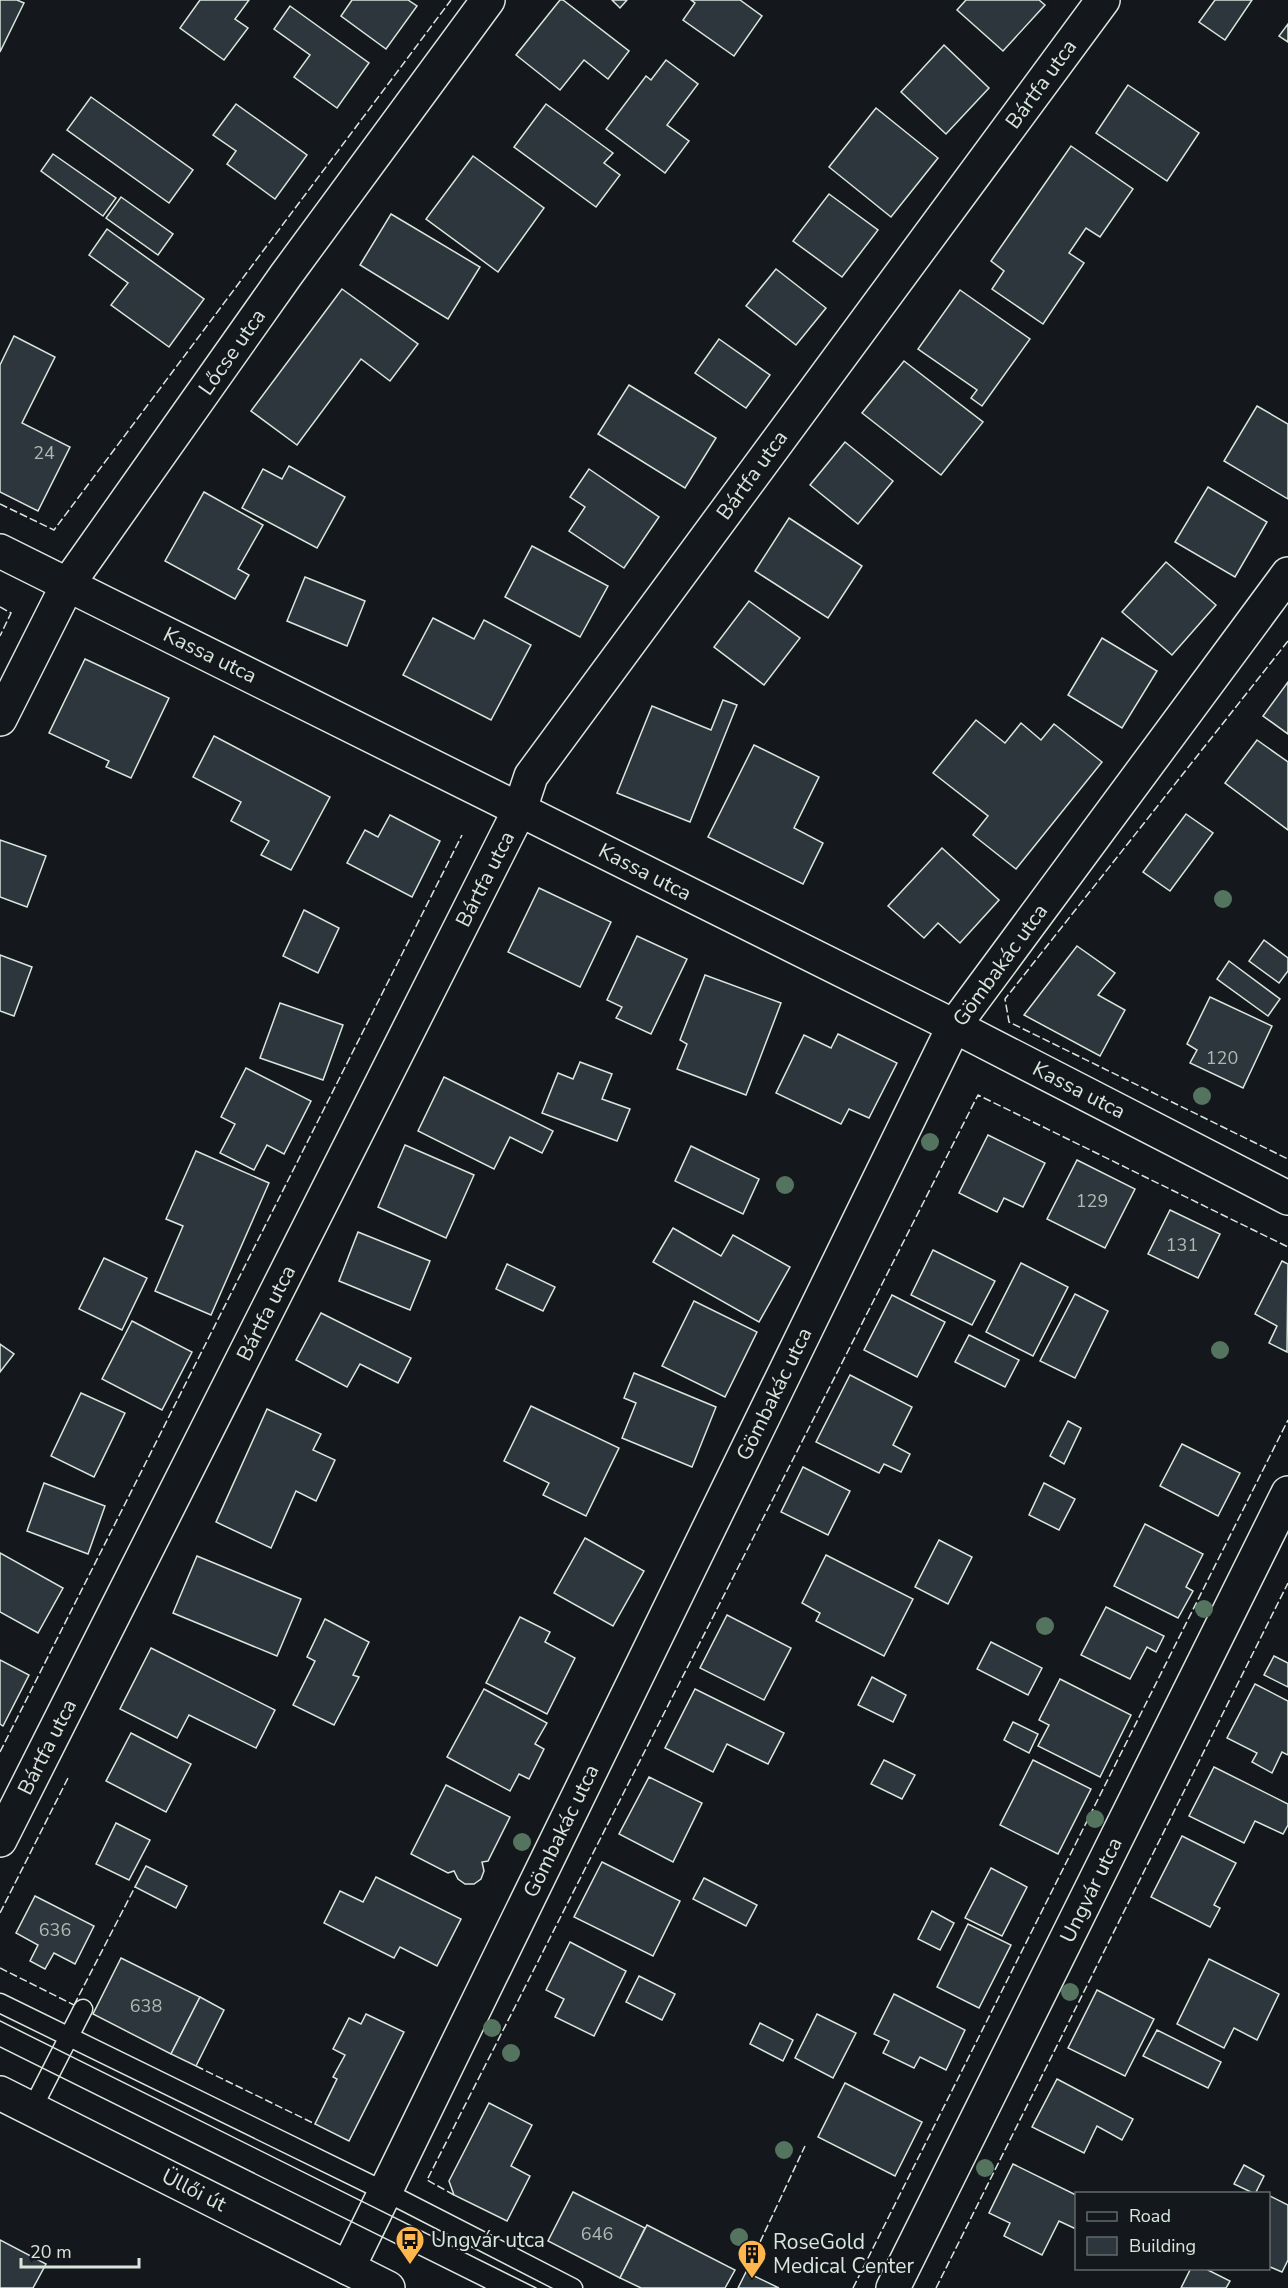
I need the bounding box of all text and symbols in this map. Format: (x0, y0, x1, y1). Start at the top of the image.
street label: Bártfa utca (999, 34, 1083, 134)
street label: Lőcse utca (192, 303, 272, 401)
street label: Bártfa utca (710, 425, 794, 525)
house number: 24 (33, 441, 55, 465)
street label: Kassa utca (159, 620, 261, 690)
street label: Bártfa utca (449, 826, 521, 932)
street label: Kassa utca (594, 837, 696, 907)
street label: Gömbakác utca (946, 898, 1054, 1032)
house number: 120 (1206, 1046, 1238, 1070)
street label: Kassa utca (1028, 1055, 1130, 1125)
house number: 129 (1076, 1189, 1108, 1213)
house number: 131 (1166, 1233, 1198, 1257)
street label: Bártfa utca (230, 1260, 302, 1366)
street label: Gömbakác utca (730, 1323, 818, 1465)
street label: Bártfa utca (11, 1694, 83, 1800)
street label: Gömbakác utca (517, 1760, 605, 1902)
street label: Ungvár utca (1053, 1833, 1129, 1947)
house number: 636 (39, 1918, 71, 1942)
house number: 638 (130, 1994, 162, 2018)
street label: Üllői út (157, 2162, 232, 2218)
legend (1075, 2192, 1270, 2270)
text: Road (1129, 2204, 1171, 2228)
house number: 646 (581, 2222, 613, 2246)
bus stop icon: Ungvár utca (394, 2224, 426, 2266)
place label: Ungvár utca (431, 2226, 545, 2254)
place label: RoseGold Medical Center (773, 2228, 915, 2280)
scale bar (21, 2231, 140, 2269)
text: Building (1129, 2234, 1196, 2258)
building icon: RoseGold Medical Center (736, 2238, 768, 2280)
text: 20 m (30, 2240, 72, 2264)

